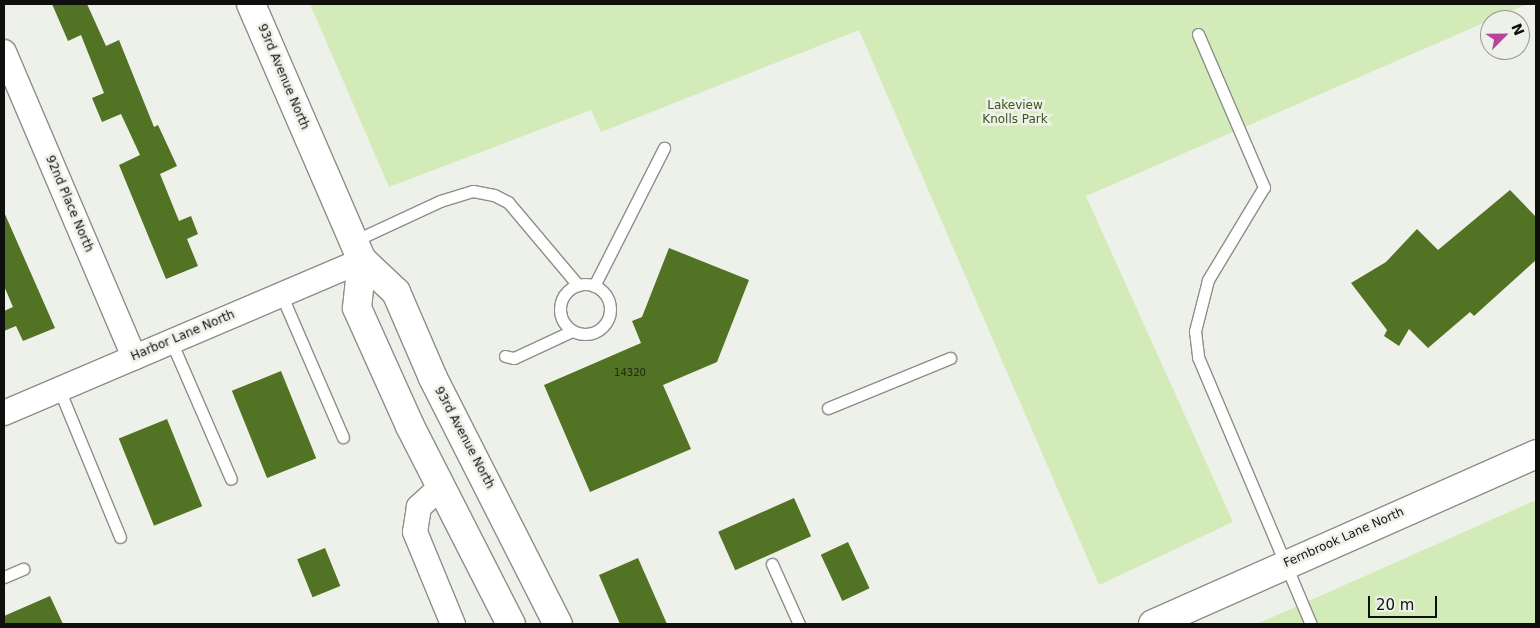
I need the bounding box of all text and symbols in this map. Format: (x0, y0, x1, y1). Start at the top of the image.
north arrow (1480, 10, 1530, 60)
text: N (1508, 21, 1528, 38)
street label: 93rd Avenue North (254, 22, 312, 132)
park label: Lakeview Knolls Park (982, 99, 1048, 127)
street label: 92nd Place North (42, 154, 96, 254)
street label: Harbor Lane North (129, 308, 237, 364)
house number: 14320 (614, 367, 646, 379)
street label: 93rd Avenue North (431, 385, 497, 491)
street label: Fernbrook Lane North (1282, 505, 1406, 571)
scale bar (1370, 586, 1439, 618)
text: 20 m (1376, 596, 1414, 614)

